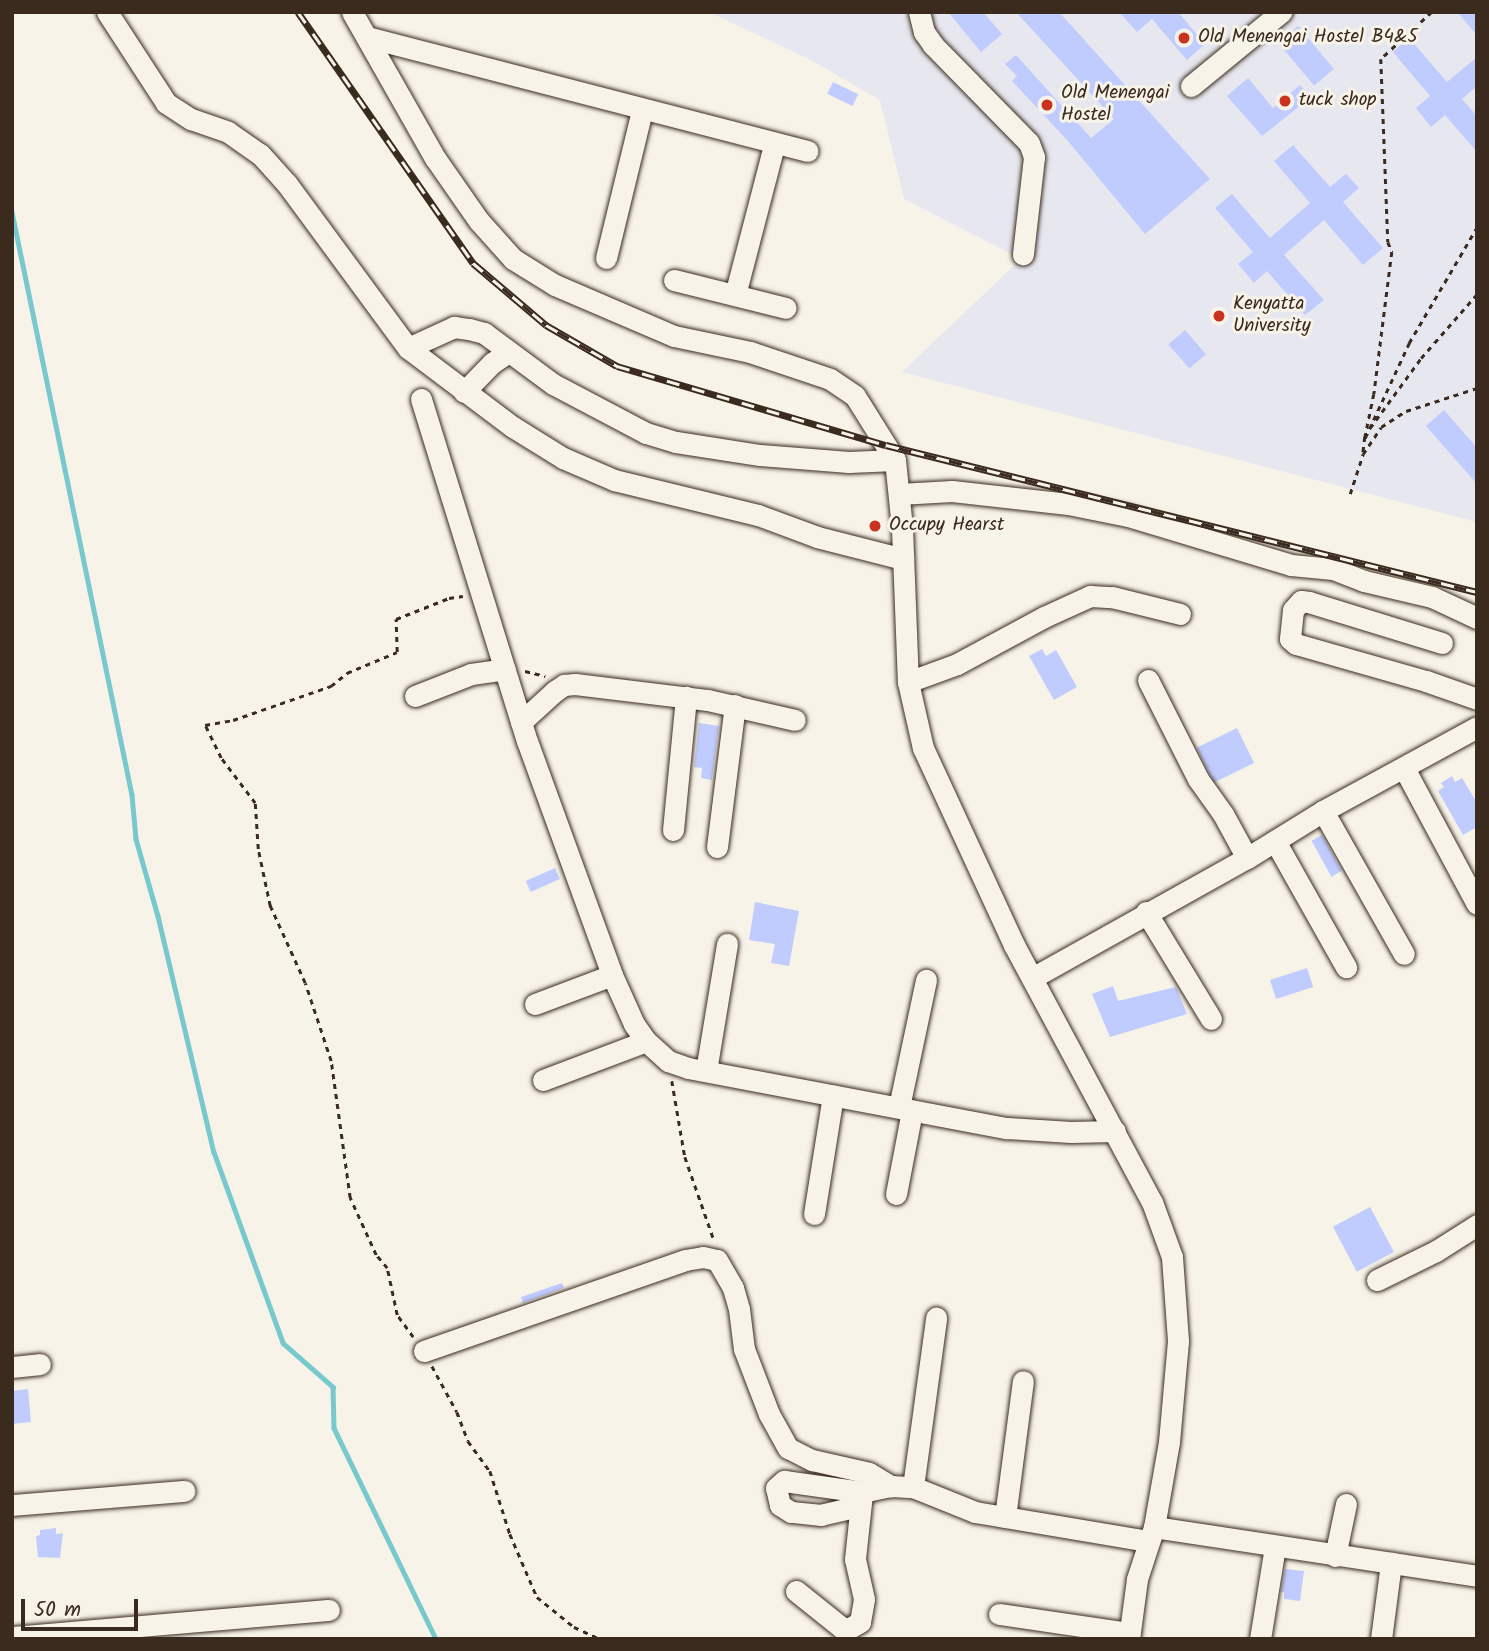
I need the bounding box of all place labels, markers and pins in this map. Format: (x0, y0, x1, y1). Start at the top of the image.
place label: Old Menengai Hostel B4&5 (1198, 27, 1418, 49)
marker: Old Menengai Hostel B4&5 (1176, 30, 1192, 46)
place label: Old Menengai Hostel (1061, 83, 1169, 127)
place label: tuck shop (1299, 90, 1376, 112)
marker: tuck shop (1277, 93, 1293, 109)
marker: Old Menengai Hostel (1039, 97, 1055, 113)
place label: Kenyatta University (1233, 294, 1311, 338)
marker: Kenyatta University (1211, 308, 1227, 324)
place label: Occupy Hearst (889, 515, 1004, 537)
marker: Occupy Hearst (867, 518, 883, 534)

